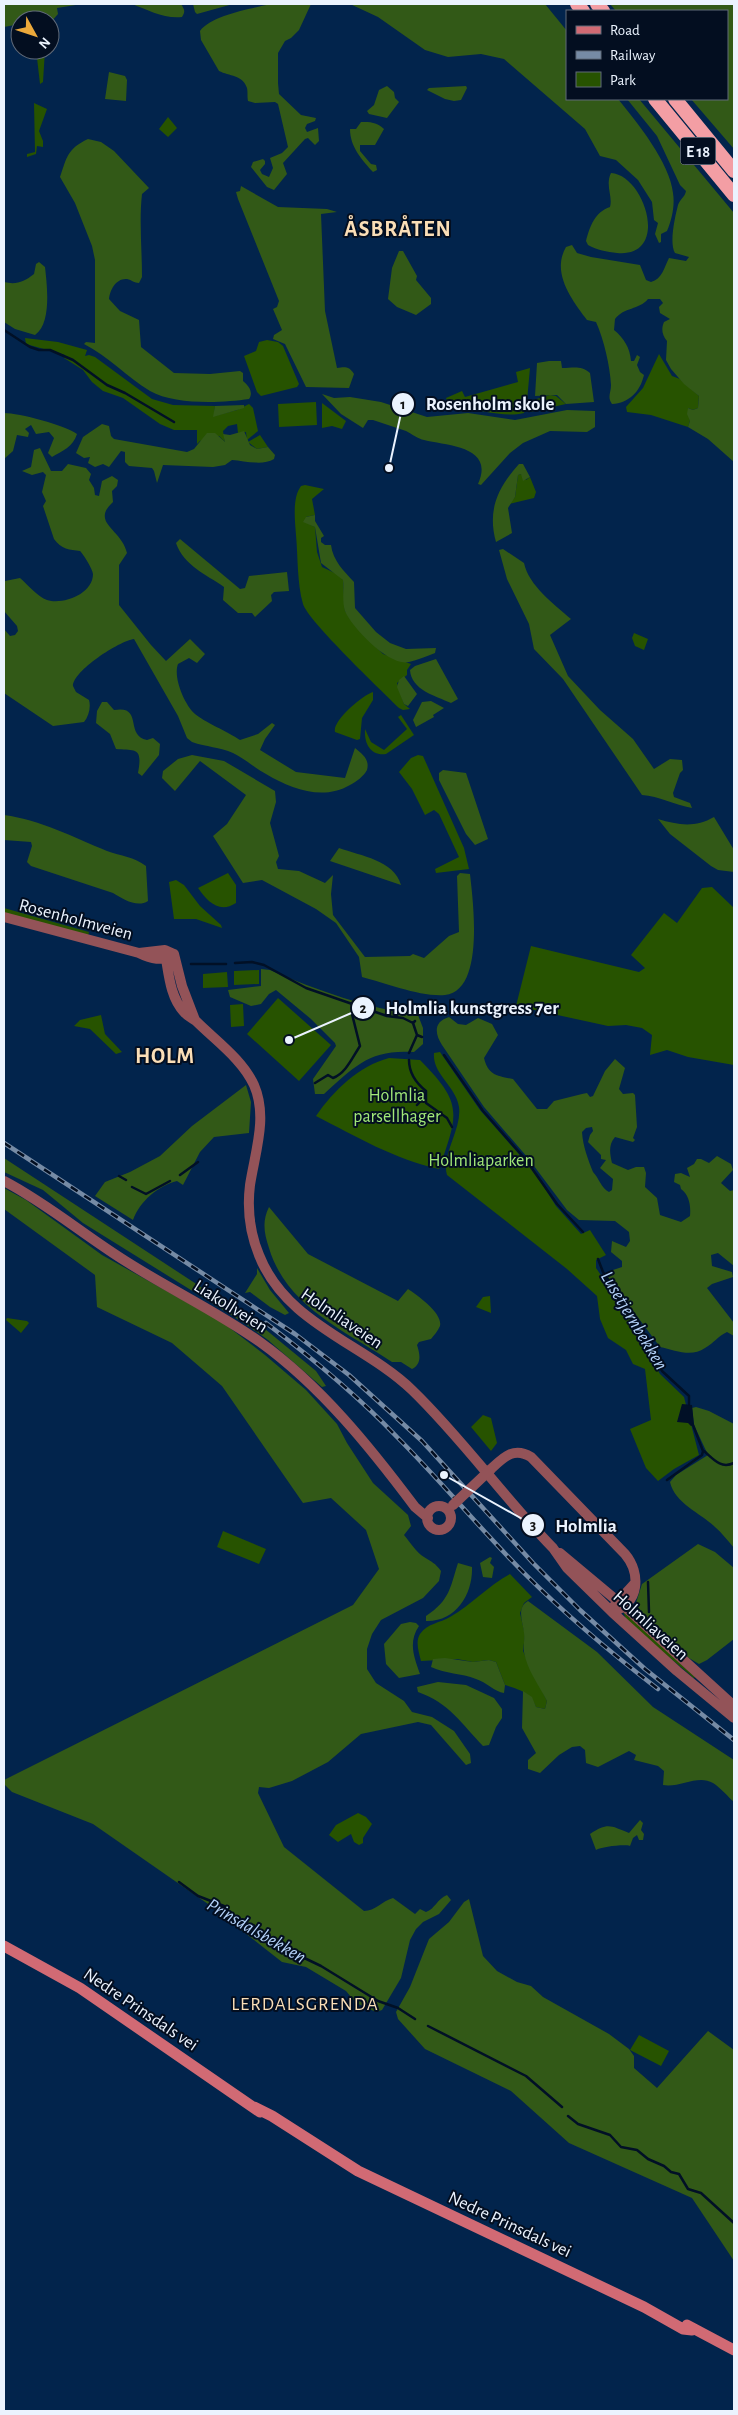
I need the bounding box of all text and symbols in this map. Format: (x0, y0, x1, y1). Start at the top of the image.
north arrow (10, 10, 60, 60)
legend (566, 10, 728, 100)
text: Road (610, 23, 640, 38)
text: N (36, 34, 53, 51)
text: Railway (610, 48, 656, 63)
text: Park (610, 73, 636, 88)
road number: E 18 (680, 138, 716, 164)
district label: ÅSBRÅTEN (344, 214, 452, 240)
callout: Rosenholm skole (391, 387, 565, 421)
text: Rosenholm skole (426, 395, 554, 414)
text: 1 (400, 397, 406, 412)
street label: Rosenholmveien (17, 896, 134, 944)
callout: Holmlia kunstgress 7er (350, 991, 569, 1025)
text: Holmlia kunstgress 7er (385, 999, 559, 1018)
text: 2 (359, 1001, 367, 1016)
district label: HOLM (135, 1045, 195, 1067)
park label: Holmlia parsellhager (353, 1087, 441, 1126)
park label: Holmliaparken (428, 1152, 534, 1170)
water label: Lusetjernbekken (597, 1268, 671, 1374)
street label: Liakollveien (190, 1277, 271, 1337)
street label: Holmliaveien (297, 1285, 385, 1353)
callout: Holmlia (520, 1508, 627, 1542)
text: Holmlia (555, 1517, 617, 1536)
text: 3 (530, 1518, 536, 1533)
street label: Holmliaveien (609, 1588, 691, 1664)
water label: Prinsdalsbekken (204, 1895, 309, 1967)
street label: Nedre Prinsdals vei (80, 1965, 201, 2055)
district label: LERDALSGRENDA (231, 1995, 379, 2014)
street label: Nedre Prinsdals vei (445, 2189, 574, 2261)

